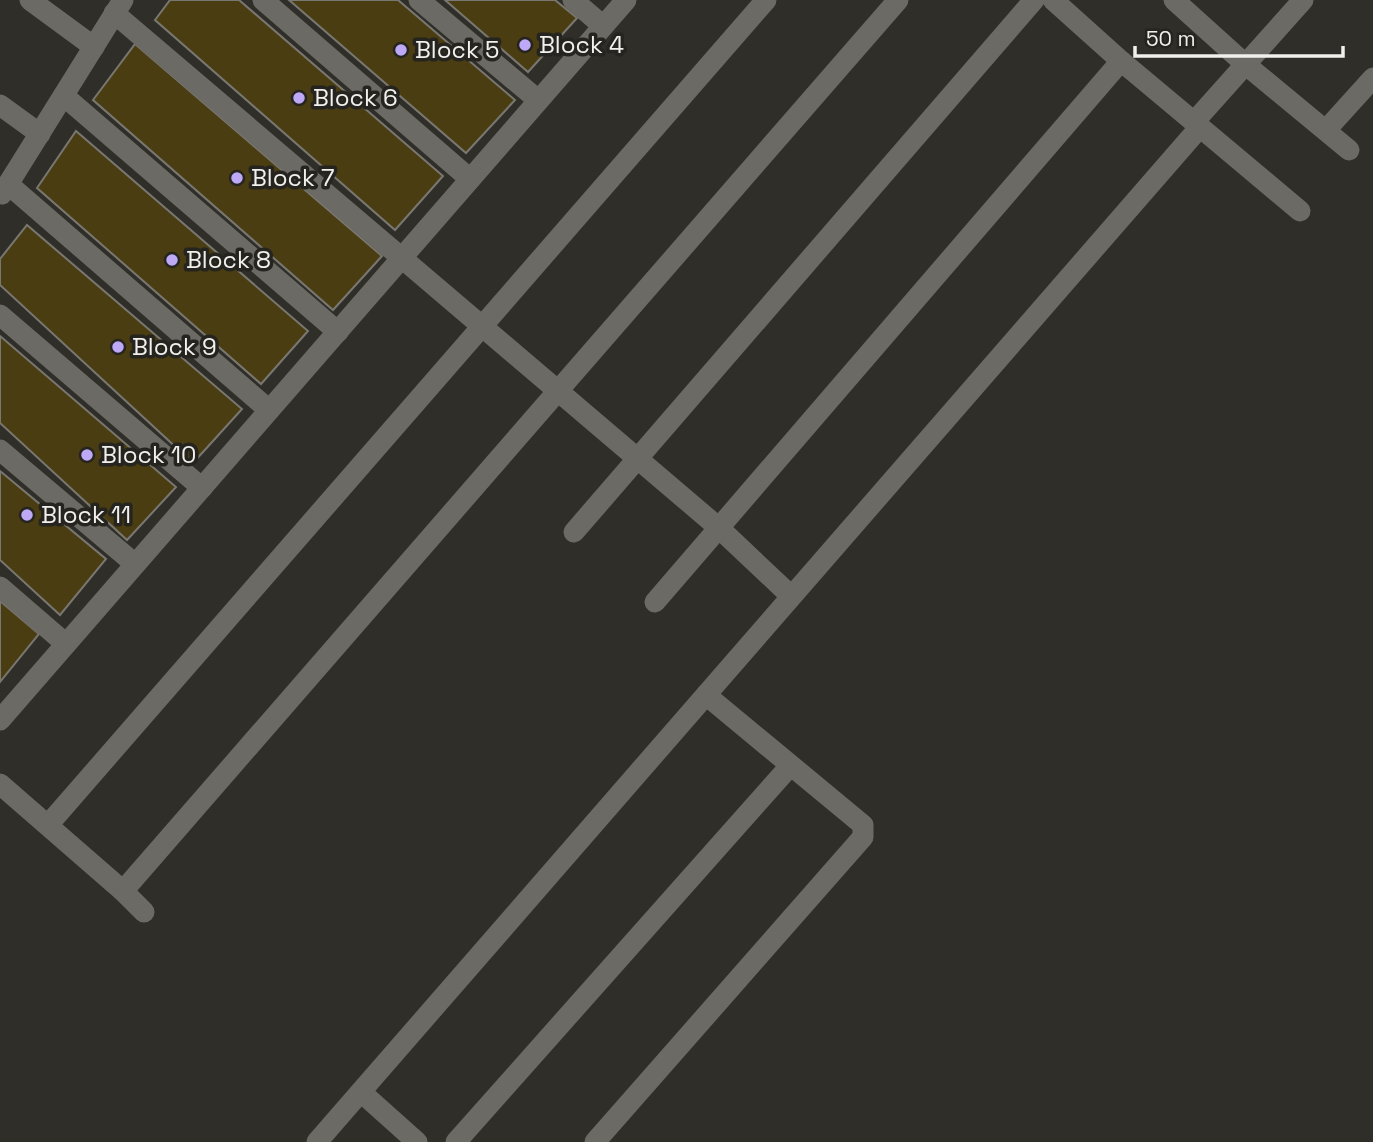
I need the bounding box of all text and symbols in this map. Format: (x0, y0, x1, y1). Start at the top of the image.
scale bar (1135, 14, 1343, 58)
text: 50 m (1146, 25, 1196, 52)
place label: Block 4 (539, 29, 624, 60)
place label: Block 5 (415, 34, 499, 65)
marker: Block 4 (517, 37, 533, 53)
marker: Block 5 (393, 42, 409, 58)
place label: Block 6 (313, 82, 398, 113)
marker: Block 6 (291, 90, 307, 106)
place label: Block 7 (251, 162, 335, 193)
marker: Block 7 (229, 170, 245, 186)
place label: Block 8 (186, 244, 271, 275)
marker: Block 8 (164, 252, 180, 268)
place label: Block 9 (132, 331, 217, 362)
marker: Block 9 (110, 339, 126, 355)
place label: Block 10 (101, 439, 196, 470)
marker: Block 10 (79, 447, 95, 463)
place label: Block 11 (41, 499, 131, 530)
marker: Block 11 (19, 507, 35, 523)

